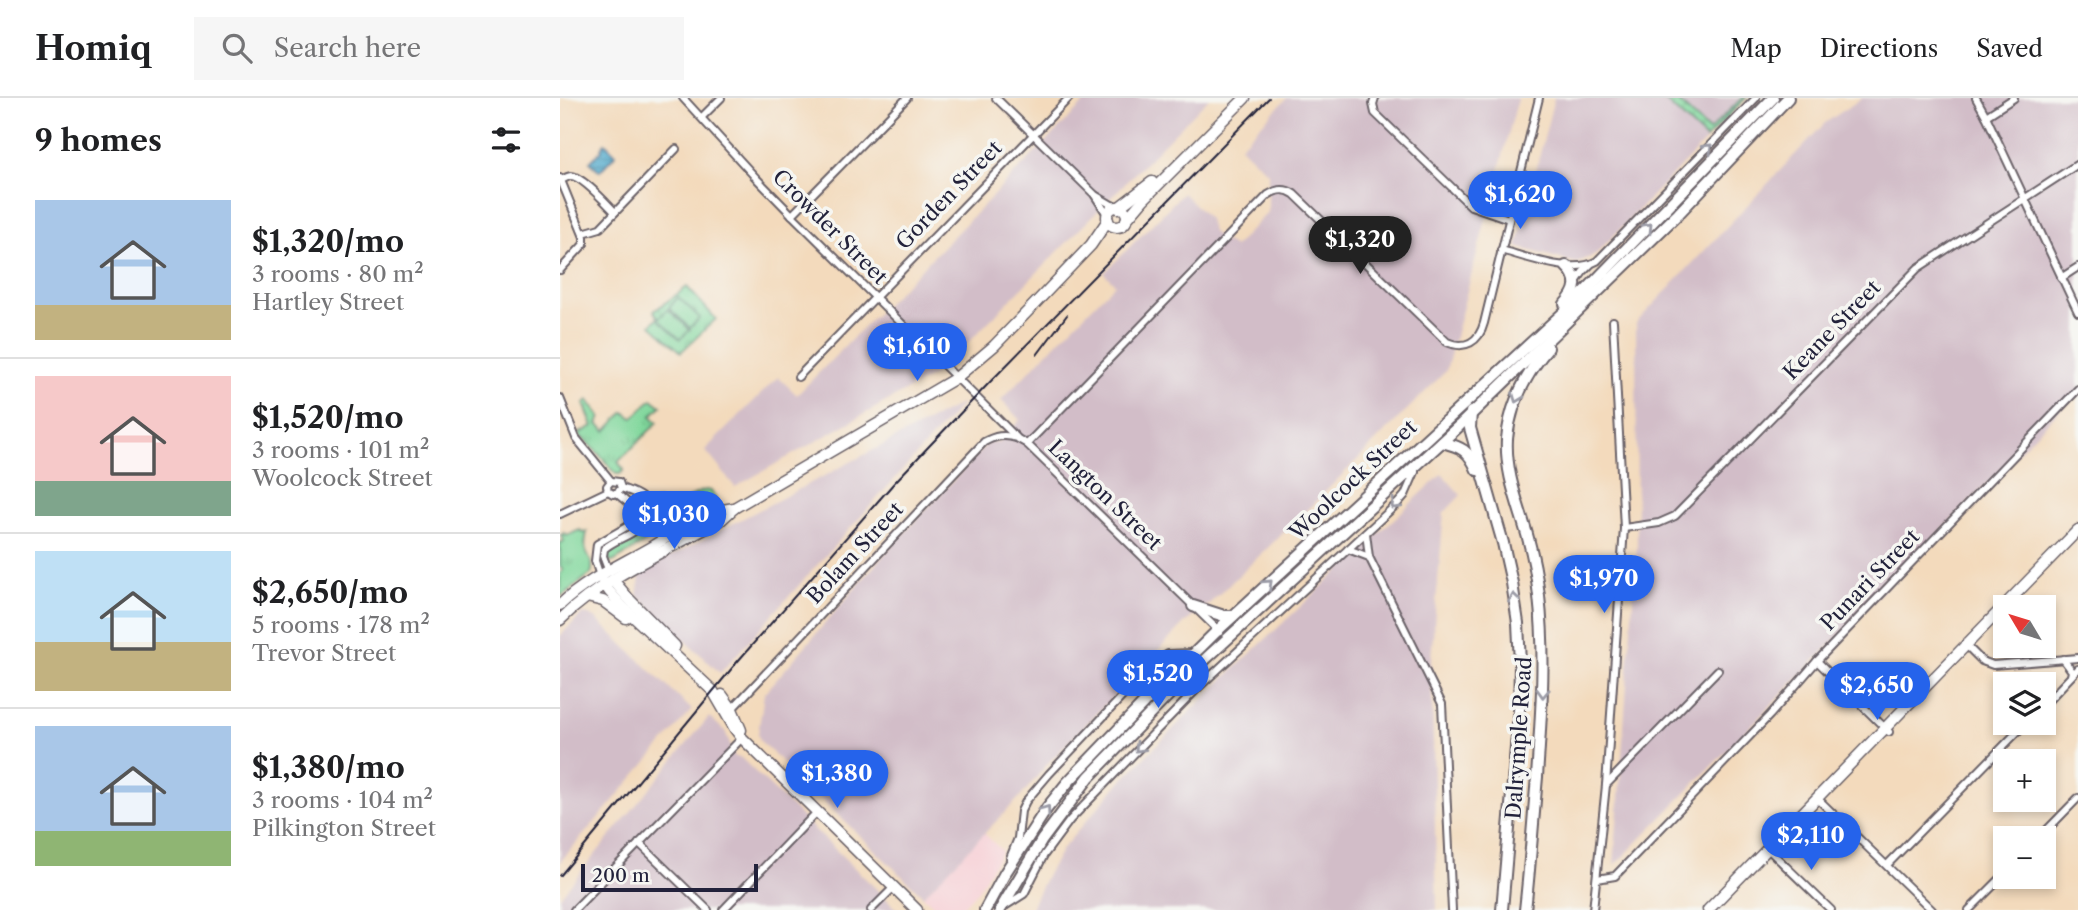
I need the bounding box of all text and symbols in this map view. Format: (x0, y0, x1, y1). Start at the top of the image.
search box (194, 17, 684, 80)
text: Homiq (35, 28, 152, 69)
icon: search (218, 29, 256, 67)
text: Search here (274, 32, 421, 64)
text: Map (1730, 34, 1782, 63)
text: Directions (1820, 34, 1938, 63)
text: Saved (1976, 34, 2043, 63)
icon: filters (487, 121, 525, 159)
text: 9 homes (35, 122, 162, 159)
street label: Gorden Street (891, 135, 1007, 254)
one-way arrow (1699, 143, 1712, 156)
street label: Crowder Street (768, 164, 893, 290)
pin: $1,620 (1463, 172, 1577, 231)
text: $1,620 (1484, 180, 1556, 208)
pin: $1,320 (1303, 216, 1417, 276)
one-way arrow (1640, 222, 1653, 235)
text: $1,320/mo (252, 223, 404, 260)
text: $1,320 (1325, 225, 1395, 253)
icon: home (91, 228, 175, 312)
text: 3 rooms · 80 m² (252, 260, 424, 288)
street label: Keane Street (1778, 274, 1886, 385)
text: Hartley Street (252, 288, 404, 316)
pin: $1,610 (860, 324, 974, 383)
text: $1,610 (883, 332, 951, 360)
one-way arrow (1512, 391, 1526, 403)
text: $1,520/mo (252, 399, 404, 436)
icon: home (91, 404, 175, 488)
street label: Woolcock Street (1283, 414, 1422, 546)
street label: Langton Street (1044, 434, 1168, 555)
text: 3 rooms · 101 m² (252, 436, 429, 464)
text: Woolcock Street (252, 464, 433, 492)
pin: $1,030 (617, 491, 731, 551)
street label: Bolam Street (801, 496, 908, 609)
one-way arrow (1391, 496, 1404, 509)
text: $1,030 (638, 500, 710, 528)
street label: Punari Street (1815, 523, 1925, 636)
pin: $1,970 (1547, 556, 1661, 615)
text: $1,970 (1569, 564, 1639, 592)
text: $2,650/mo (252, 574, 408, 611)
icon: home (91, 579, 175, 663)
one-way arrow (1260, 580, 1273, 592)
one-way arrow (1507, 592, 1522, 604)
north arrow (1993, 595, 2056, 658)
map controls (1993, 595, 2056, 889)
text: 5 rooms · 178 m² (252, 611, 430, 639)
text: Trevor Street (252, 639, 396, 667)
pin: $1,520 (1101, 650, 1215, 710)
street label: Dalrymple Road (1500, 656, 1537, 820)
text: $1,520 (1123, 659, 1193, 687)
pin: $2,650 (1820, 662, 1934, 722)
text: $2,650 (1840, 671, 1914, 699)
button: layers (1993, 672, 2056, 735)
one-way arrow (1535, 688, 1550, 699)
one-way arrow (1135, 740, 1148, 753)
text: $1,380/mo (252, 749, 405, 786)
button: + (1993, 749, 2056, 812)
pin: $1,380 (780, 750, 894, 810)
icon: home (91, 754, 175, 838)
text: $1,380 (801, 759, 873, 787)
text: 3 rooms · 104 m² (252, 786, 433, 814)
one-way arrow (1038, 805, 1050, 818)
pin: $2,110 (1754, 812, 1868, 872)
text: Pilkington Street (252, 814, 436, 842)
text: $2,110 (1777, 821, 1845, 849)
button: − (1993, 826, 2056, 889)
scale bar (581, 861, 758, 893)
text: 200 m (592, 864, 650, 887)

